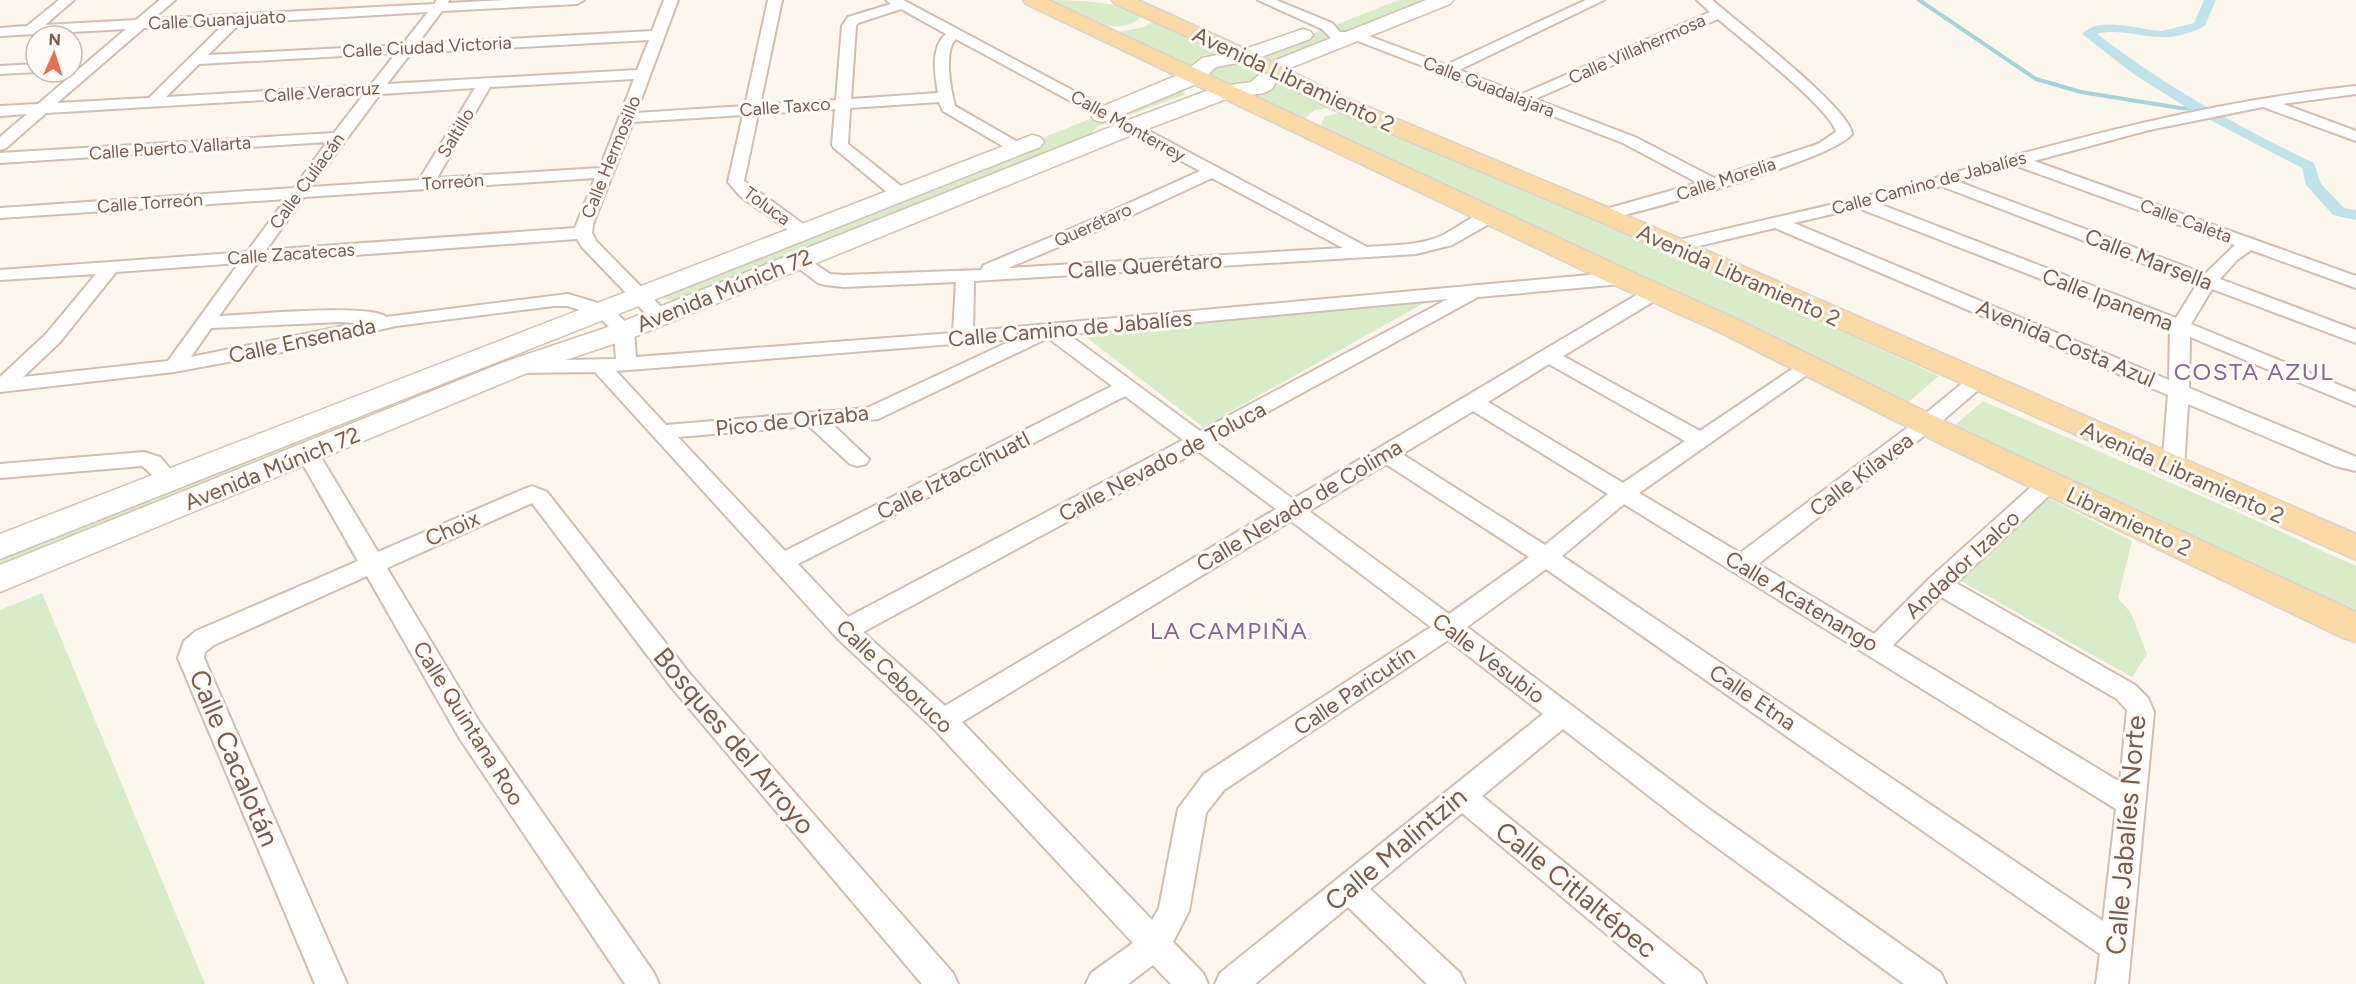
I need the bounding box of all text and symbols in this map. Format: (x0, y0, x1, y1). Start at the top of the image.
street label: Calle Guanajuato (148, 5, 286, 35)
street label: Calle Villahermosa (1565, 9, 1709, 89)
street label: Avenida Libramiento 2 (1189, 21, 1399, 138)
north arrow (24, 24, 84, 84)
text: N (48, 30, 61, 49)
street label: Calle Ciudad Victoria (342, 32, 512, 62)
street label: Calle Guadalajara (1420, 52, 1558, 122)
street label: Calle Veracruz (263, 77, 381, 107)
street label: Calle Monterrey (1067, 85, 1190, 167)
street label: Calle Hermosillo (576, 92, 646, 222)
street label: Calle Taxco (739, 93, 831, 121)
street label: Saltillo (433, 104, 479, 162)
street label: Calle Culiacán (265, 129, 349, 233)
street label: Calle Puerto Vallarta (88, 131, 252, 165)
street label: Calle Camino de Jabalíes (1829, 146, 2029, 220)
street label: Calle Morelia (1674, 153, 1778, 205)
street label: Torreón (421, 169, 485, 195)
street label: Toluca (739, 182, 795, 230)
street label: Calle Torreón (96, 188, 204, 218)
street label: Calle Caleta (2137, 194, 2235, 248)
street label: Querétaro (1051, 198, 1135, 252)
street label: Avenida Libramiento 2 (1633, 218, 1845, 332)
street label: Calle Marsella (2081, 223, 2217, 296)
street label: Calle Zacatecas (226, 239, 356, 269)
street label: Avenida Múnich 72 (633, 243, 816, 338)
street label: Calle Querétaro (1067, 247, 1223, 284)
street label: Calle Ipanema (2038, 262, 2177, 337)
street label: Avenida Costa Azul (1972, 294, 2159, 393)
street label: Calle Camino de Jabalíes (947, 304, 1193, 353)
street label: Calle Ensenada (226, 312, 378, 369)
district label: COSTA AZUL (2174, 357, 2334, 386)
street label: Calle Nevado de Toluca (1054, 395, 1270, 527)
street label: Pico de Orizaba (714, 399, 870, 442)
street label: Avenida Libramiento 2 (2077, 415, 2289, 529)
street label: Avenida Múnich 72 (181, 421, 364, 516)
street label: Calle Iztaccíhuatl (872, 425, 1034, 526)
street label: Calle Kilavea (1804, 427, 1919, 522)
street label: Calle Nevado de Colima (1191, 433, 1407, 578)
street label: Libramiento 2 (2062, 481, 2196, 561)
street label: Choix (421, 504, 484, 552)
street label: Andador Izalco (1899, 504, 2025, 624)
street label: Calle Acatenango (1720, 545, 1883, 658)
street label: Calle Vesubio (1427, 607, 1550, 709)
street label: Calle Ceboruco (831, 614, 959, 739)
district label: LA CAMPIÑA (1150, 616, 1308, 645)
street label: Calle Quintana Roo (407, 636, 530, 810)
street label: Bosques del Arroyo (647, 640, 822, 841)
street label: Calle Paricutín (1289, 640, 1420, 741)
street label: Calle Etna (1704, 659, 1801, 736)
street label: Calle Cacalotán (182, 665, 287, 851)
street label: Calle Jabalíes Norte (2099, 714, 2152, 956)
street label: Calle Malintzin (1318, 780, 1473, 918)
street label: Calle Citlaltépec (1489, 814, 1664, 965)

